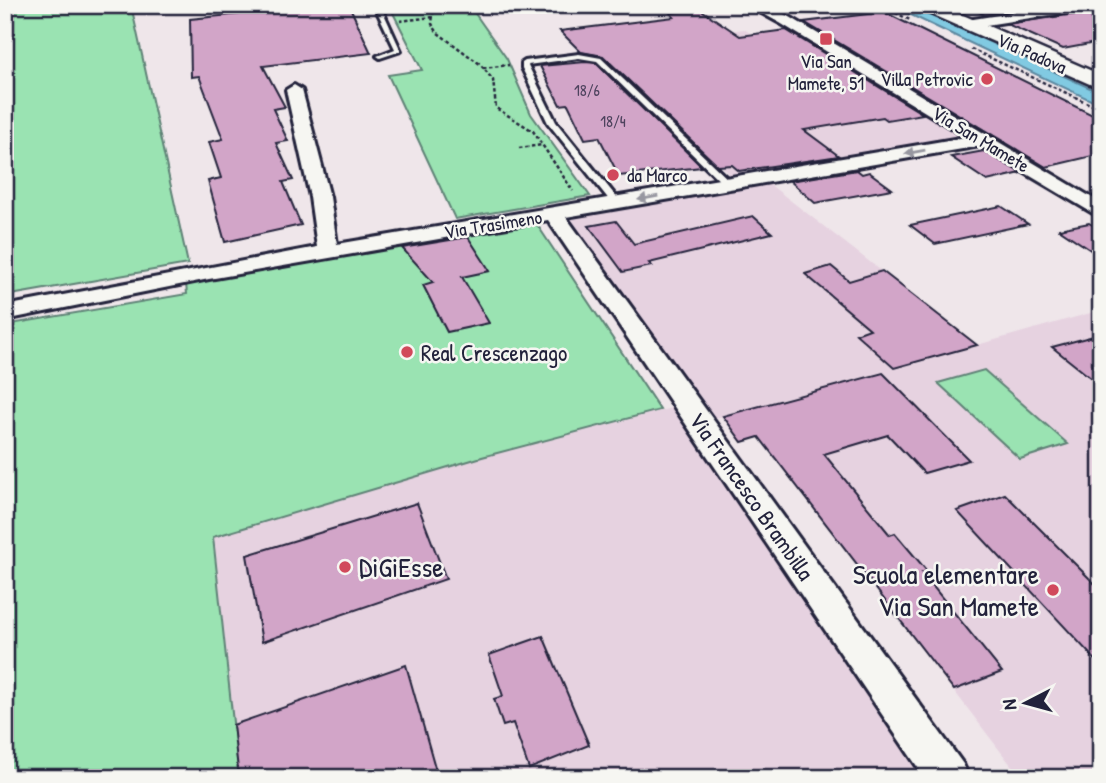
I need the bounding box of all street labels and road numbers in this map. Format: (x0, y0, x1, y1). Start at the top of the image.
street label: Via Padova (993, 26, 1071, 80)
street label: Via San Mamete (927, 100, 1035, 178)
street label: Via Trasimeno (442, 203, 544, 245)
street label: Via Francesco Brambilla (682, 406, 822, 586)

